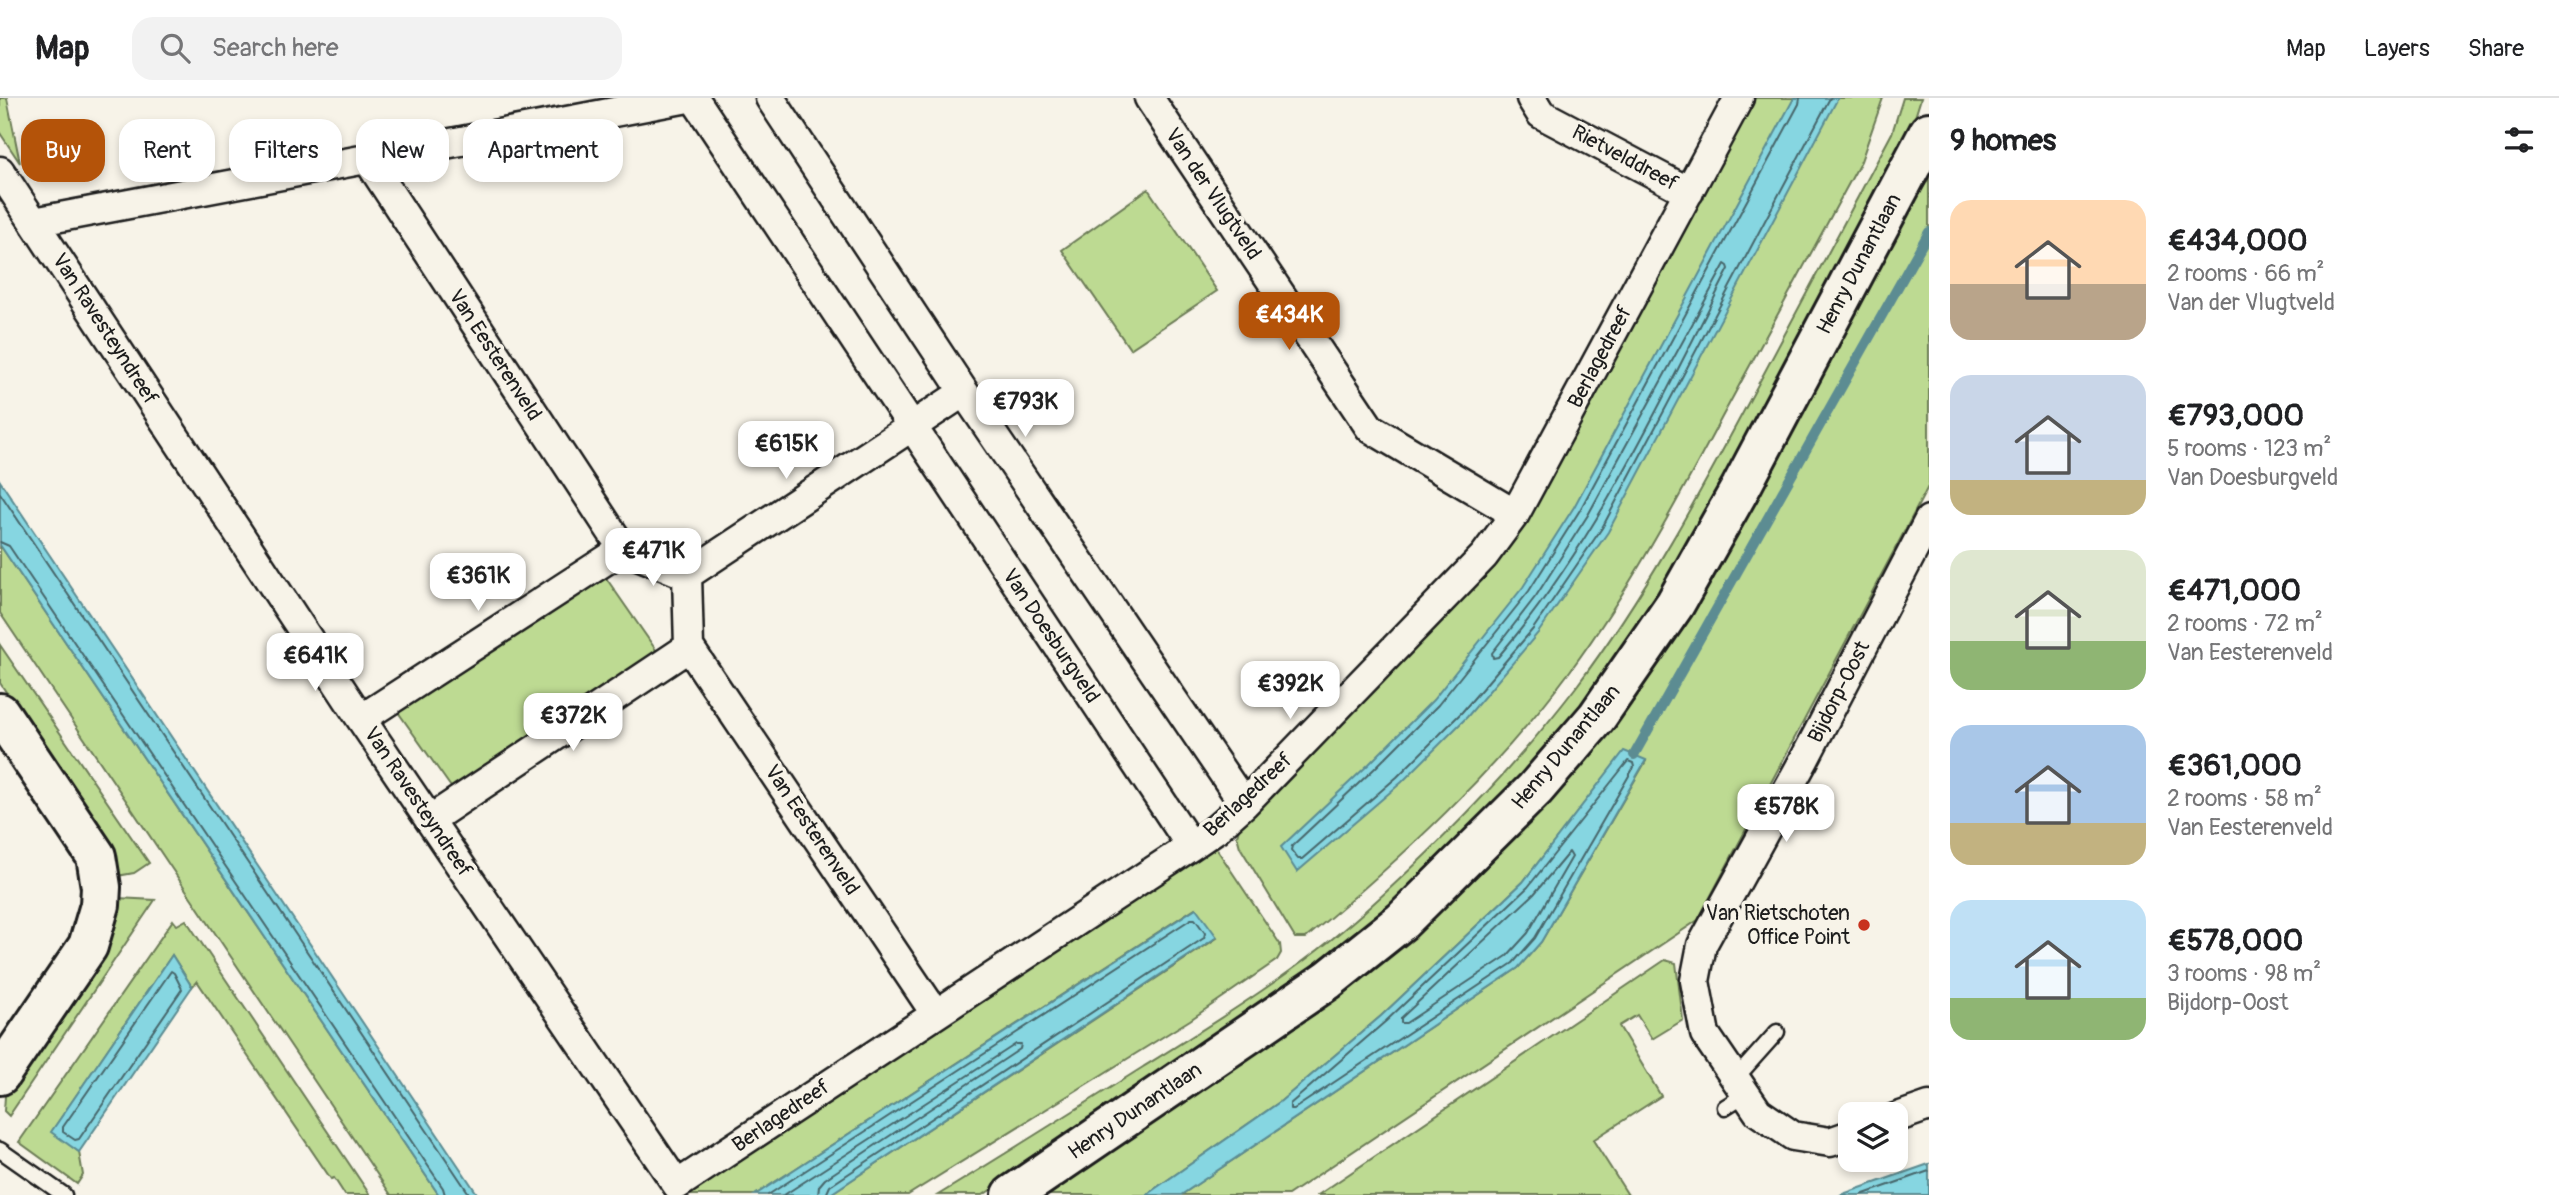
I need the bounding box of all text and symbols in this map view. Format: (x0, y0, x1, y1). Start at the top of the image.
search box (132, 17, 622, 80)
text: Map (35, 28, 90, 69)
icon: search (156, 29, 194, 67)
text: Search here (212, 32, 339, 64)
text: Map (2286, 34, 2326, 63)
text: Layers (2364, 34, 2430, 63)
text: Share (2468, 34, 2524, 63)
chip: Buy (21, 119, 105, 182)
chip: Rent (119, 119, 215, 182)
chip: Filters (229, 119, 342, 182)
chip: New (356, 119, 449, 182)
chip: Apartment (463, 119, 623, 182)
street label: Rietvelddreef (1567, 119, 1683, 197)
icon: filters (2500, 121, 2538, 159)
text: 9 homes (1950, 122, 2056, 159)
street label: Van der Vlugtveld (1159, 123, 1267, 265)
street label: Henry Dunantlaan (1811, 189, 1907, 339)
text: €434,000 (2167, 222, 2307, 259)
icon: home (2006, 228, 2090, 312)
street label: Van Ravesteyndreef (46, 248, 164, 410)
text: 2 rooms · 66 m² (2167, 259, 2324, 288)
street label: Van Eesterenveld (442, 284, 548, 426)
text: Van der Vlugtveld (2167, 288, 2335, 317)
pin: €434K (1240, 292, 1338, 352)
text: €434K (1255, 300, 1323, 329)
street label: Berlagedreef (1562, 301, 1638, 413)
pin: €793K (976, 380, 1074, 439)
text: €793K (992, 387, 1058, 416)
text: €793,000 (2167, 397, 2304, 434)
icon: home (2006, 403, 2090, 487)
pin: €615K (737, 422, 835, 481)
text: €615K (754, 429, 818, 458)
text: 5 rooms · 123 m² (2167, 434, 2331, 463)
text: Van Doesburgveld (2167, 463, 2338, 492)
pin: €471K (604, 528, 702, 588)
text: €471K (621, 536, 685, 565)
pin: €361K (429, 554, 527, 613)
text: €361K (446, 561, 510, 590)
street label: Van Doesburgveld (996, 564, 1106, 708)
text: €471,000 (2167, 572, 2301, 609)
icon: home (2006, 578, 2090, 662)
text: 2 rooms · 72 m² (2167, 609, 2323, 638)
pin: €641K (266, 634, 364, 693)
street label: Bijdorp-Oost (1802, 636, 1876, 748)
text: Van Eesterenveld (2167, 638, 2333, 667)
text: €641K (283, 641, 347, 670)
pin: €392K (1241, 662, 1339, 721)
text: €392K (1257, 669, 1323, 698)
street label: Henry Dunantlaan (1506, 679, 1626, 815)
pin: €372K (524, 694, 622, 753)
text: €372K (540, 701, 606, 730)
street label: Van Ravesteyndreef (358, 722, 479, 883)
street label: Berlagedreef (1198, 747, 1299, 843)
text: €361,000 (2167, 747, 2302, 784)
icon: home (2006, 753, 2090, 837)
street label: Van Eesterenveld (758, 760, 866, 900)
pin: €578K (1737, 784, 1835, 844)
text: 2 rooms · 58 m² (2167, 784, 2322, 813)
text: €578K (1753, 792, 1819, 821)
text: Van Eesterenveld (2167, 813, 2333, 842)
place label: Van Rietschoten Office Point (1706, 900, 1851, 951)
marker: Van Rietschoten Office Point (1856, 917, 1872, 933)
text: €578,000 (2167, 922, 2303, 959)
icon: home (2006, 928, 2090, 1012)
text: 3 rooms · 98 m² (2167, 959, 2321, 988)
text: Bijdorp-Oost (2167, 988, 2288, 1017)
street label: Henry Dunantlaan (1063, 1056, 1207, 1166)
street label: Berlagedreef (727, 1073, 835, 1159)
map controls (1838, 1102, 1908, 1172)
button: layers (1838, 1102, 1908, 1172)

